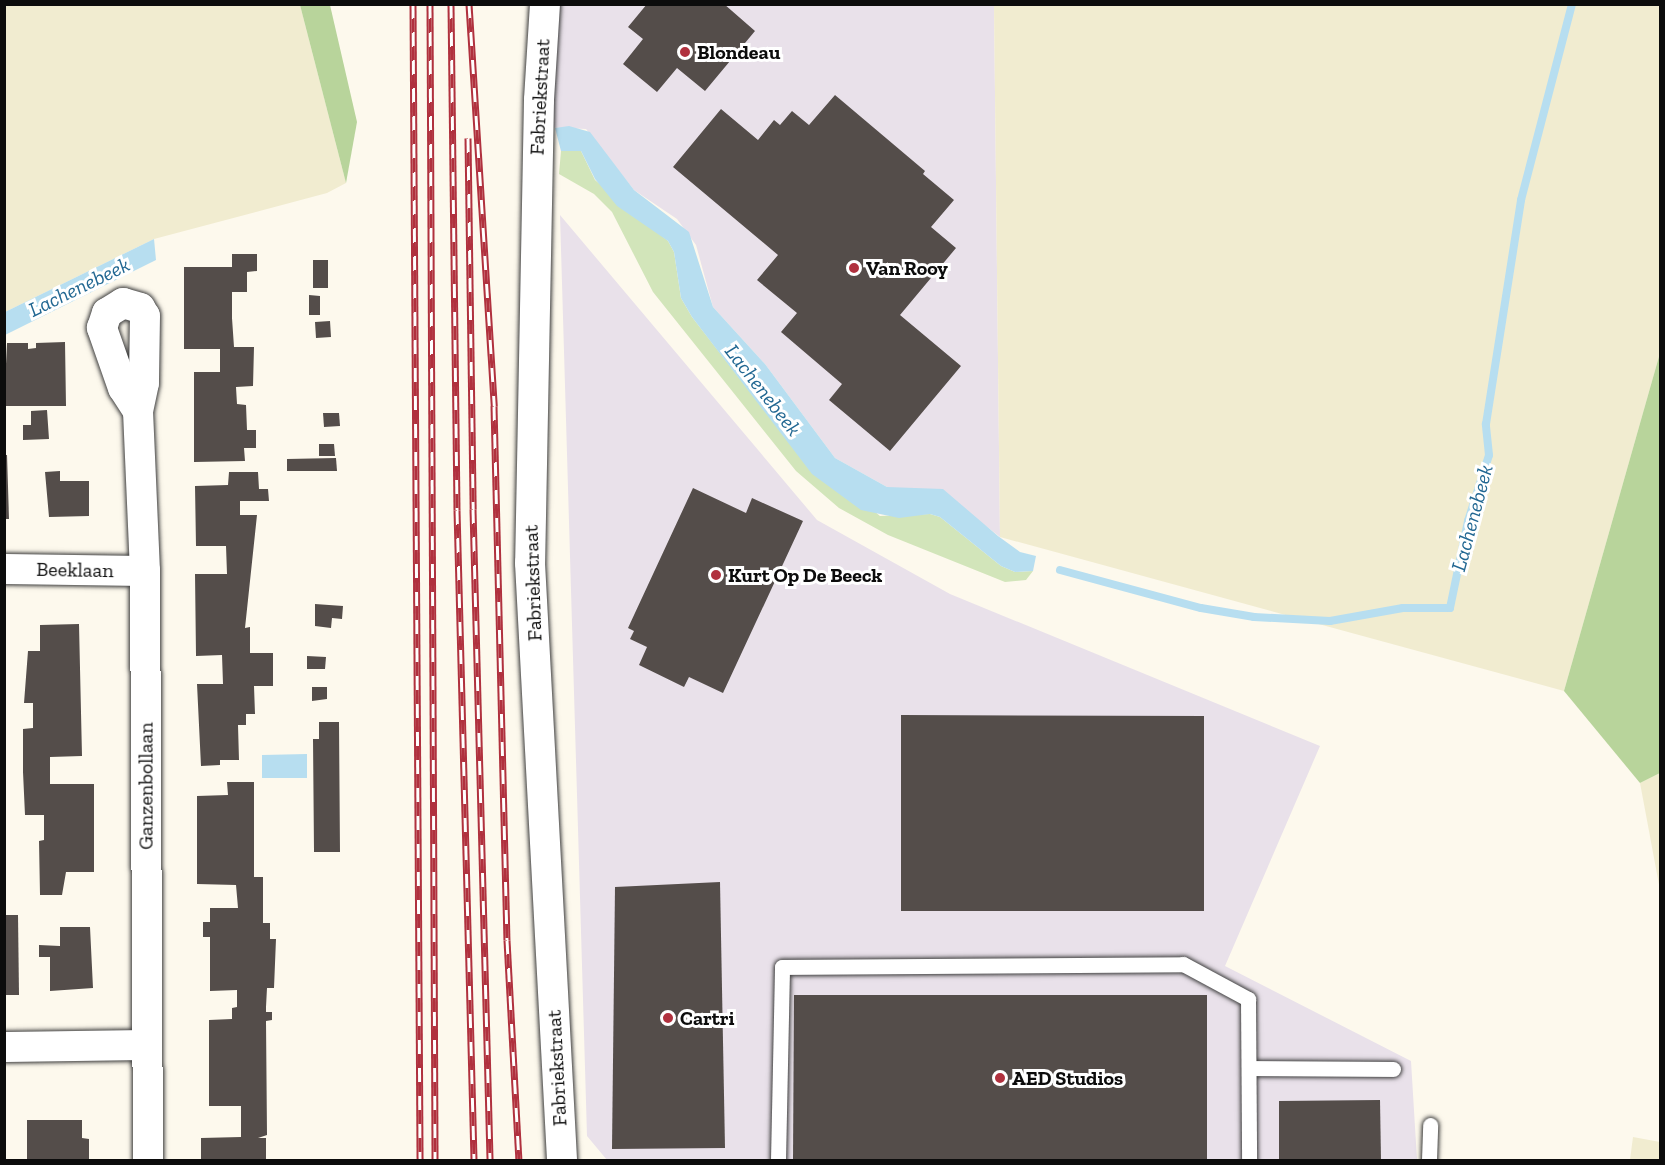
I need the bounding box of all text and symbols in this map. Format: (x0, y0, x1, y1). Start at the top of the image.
street label: Fabriekstraat (525, 38, 555, 156)
place label: Blondeau (697, 40, 780, 64)
marker: Blondeau (678, 45, 692, 59)
water label: Lachenebeek (24, 252, 134, 322)
place label: Van Rooy (866, 256, 948, 280)
marker: Van Rooy (847, 261, 861, 275)
water label: Lachenebeek (719, 339, 807, 441)
water label: Lachenebeek (1446, 462, 1498, 574)
street label: Fabriekstraat (519, 524, 547, 642)
street label: Beeklaan (36, 557, 114, 583)
place label: Kurt Op De Beeck (728, 563, 882, 587)
marker: Kurt Op De Beeck (709, 568, 723, 582)
street label: Ganzenbollaan (134, 722, 158, 850)
place label: Cartri (680, 1006, 735, 1030)
street label: Fabriekstraat (542, 1009, 572, 1127)
marker: Cartri (661, 1011, 675, 1025)
place label: AED Studios (1012, 1066, 1123, 1090)
marker: AED Studios (993, 1071, 1007, 1085)

